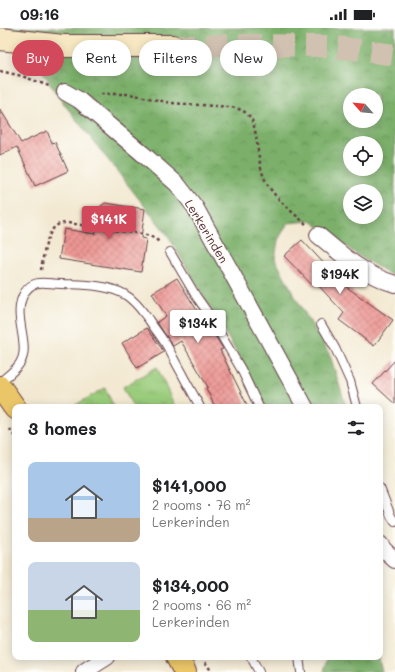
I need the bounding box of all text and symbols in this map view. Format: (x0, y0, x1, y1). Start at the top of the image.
text: 09:16 (20, 4, 59, 24)
chip: Buy (12, 40, 64, 76)
chip: Rent (72, 40, 131, 76)
chip: Filters (139, 40, 212, 76)
chip: New (220, 40, 277, 76)
north arrow (343, 88, 383, 128)
map controls (343, 88, 383, 224)
button: locate (343, 136, 383, 176)
button: layers (343, 184, 383, 224)
street label: Lerkerinden (182, 196, 232, 266)
pin: $141K (81, 206, 137, 240)
text: $141K (91, 210, 127, 227)
pin: $194K (312, 261, 368, 295)
text: $194K (321, 265, 359, 282)
pin: $134K (170, 310, 226, 344)
text: $134K (179, 314, 217, 331)
text: 3 homes (28, 417, 97, 439)
icon: filters (345, 417, 367, 439)
text: $141,000 (152, 474, 226, 496)
icon: home (60, 478, 108, 526)
text: 2 rooms · 76 m² (152, 496, 251, 513)
text: Lerkerinden (152, 513, 230, 530)
text: $134,000 (152, 574, 229, 596)
icon: home (60, 578, 108, 626)
text: 2 rooms · 66 m² (152, 596, 251, 613)
text: Lerkerinden (152, 613, 230, 630)

